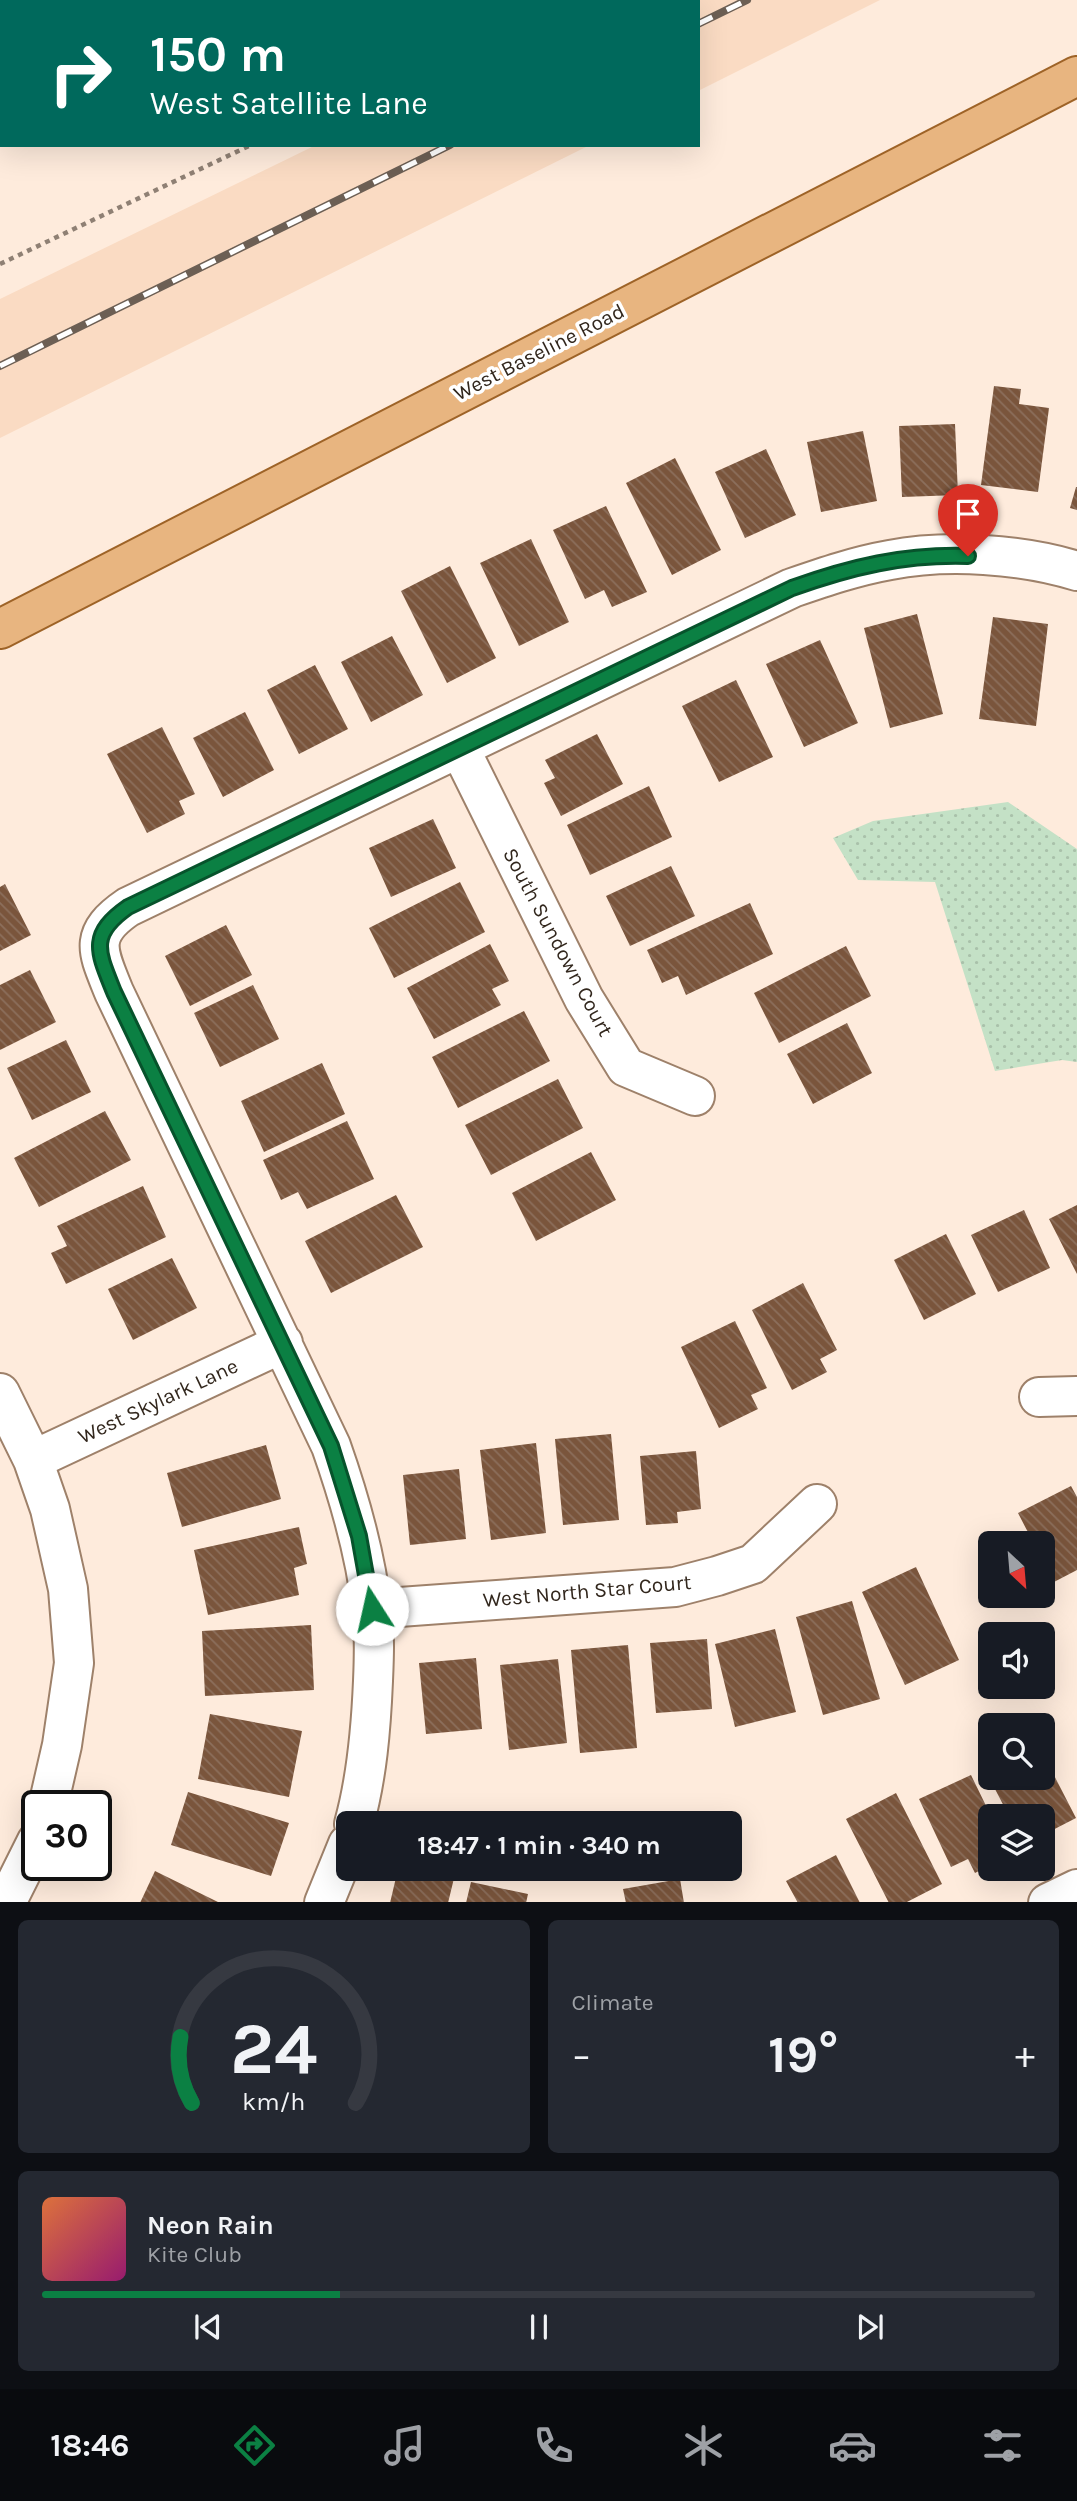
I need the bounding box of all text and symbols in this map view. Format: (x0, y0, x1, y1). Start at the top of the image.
text: 150 m (150, 26, 286, 83)
icon: right (35, 28, 126, 119)
text: West Satellite Lane (150, 85, 428, 122)
street label: West Baseline Road (450, 299, 628, 405)
pin (938, 484, 998, 556)
icon: arrive (949, 495, 987, 533)
street label: South Sundown Court (498, 844, 618, 1040)
street label: West Skylark Lane (74, 1353, 242, 1449)
north arrow (978, 1531, 1055, 1608)
map controls (978, 1531, 1055, 1881)
street label: West North Star Court (482, 1570, 692, 1612)
position arrow (335, 1572, 409, 1646)
button: sound (978, 1622, 1055, 1699)
button: search (978, 1713, 1055, 1790)
speed limit sign: 30 (21, 1790, 112, 1881)
button: layers (978, 1804, 1055, 1881)
text: 18:47 · 1 min · 340 m (417, 1830, 661, 1861)
text: Climate (572, 1989, 654, 2016)
text: 24 (230, 2006, 317, 2091)
text: 19° (768, 2024, 838, 2085)
text: − (572, 2033, 591, 2078)
text: + (1015, 2033, 1035, 2078)
text: km/h (242, 2086, 305, 2115)
text: Neon Rain (147, 2210, 274, 2241)
text: Kite Club (147, 2241, 242, 2268)
icon: previous (189, 2308, 227, 2346)
icon: pause (520, 2308, 558, 2346)
icon: next (851, 2308, 889, 2346)
icon: directions (230, 2421, 279, 2470)
icon: music (380, 2421, 429, 2470)
icon: phone (529, 2421, 578, 2470)
icon: climate (679, 2421, 728, 2470)
icon: car (828, 2421, 877, 2470)
icon: filters (978, 2421, 1027, 2470)
text: 18:46 (50, 2427, 129, 2464)

